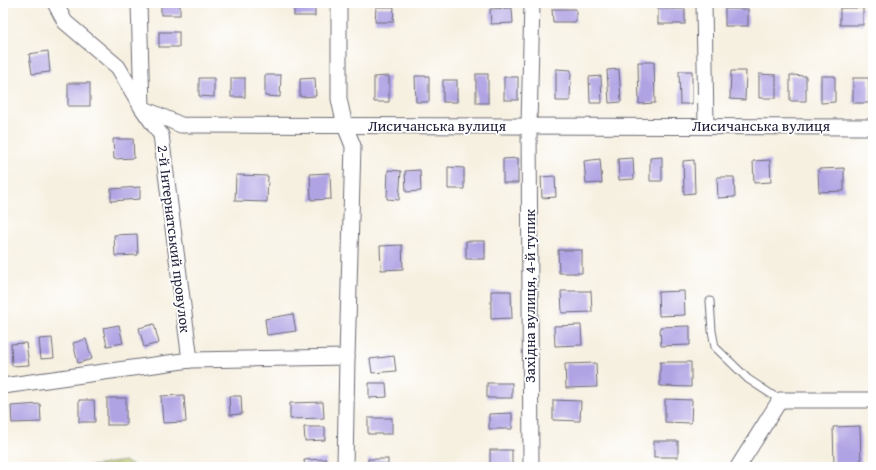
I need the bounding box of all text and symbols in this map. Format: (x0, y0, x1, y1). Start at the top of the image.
street label: Лисичанська вулиця (368, 115, 506, 136)
street label: Лисичанська вулиця (692, 115, 830, 136)
street label: 2-й Інтернатський провулок (153, 144, 196, 334)
street label: Західна вулиця, 4-й тупик (519, 209, 540, 383)

